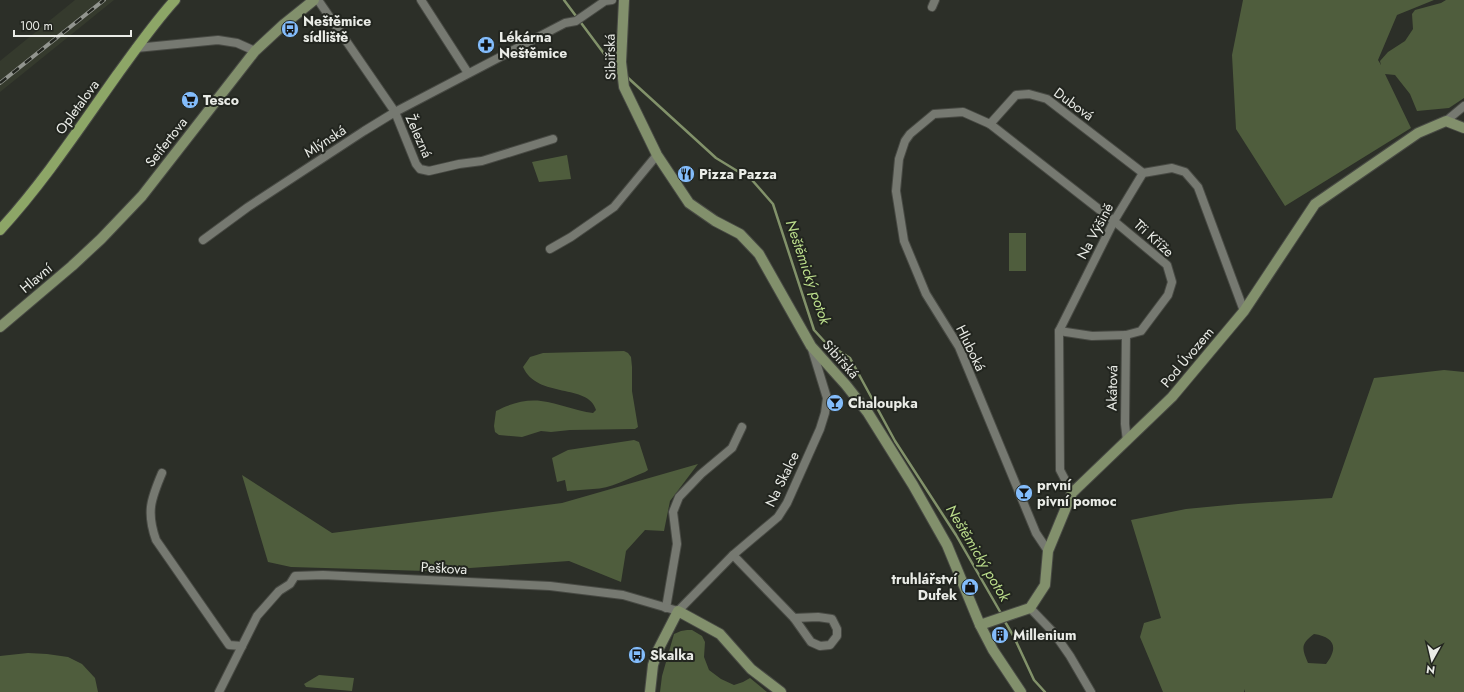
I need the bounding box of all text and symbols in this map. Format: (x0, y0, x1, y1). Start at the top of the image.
place label: Neštěmice sídliště (303, 11, 371, 47)
scale bar (14, 12, 131, 38)
text: 100 m (20, 17, 53, 35)
bus stop icon: Neštěmice sídliště (280, 19, 300, 39)
place label: Lékárna Neštěmice (499, 27, 567, 63)
street label: Sibiřská (600, 34, 620, 80)
pharmacy icon: Lékárna Neštěmice (476, 35, 496, 55)
street label: Opletalova (50, 76, 104, 138)
street label: Dubová (1050, 83, 1098, 125)
supermarket icon: Tesco (180, 90, 200, 110)
place label: Tesco (203, 90, 239, 110)
street label: Železná (401, 111, 437, 161)
street label: Seifertova (140, 113, 192, 171)
street label: Mlýnská (300, 120, 350, 162)
restaurant icon: Pizza Pazza (676, 164, 696, 184)
place label: Pizza Pazza (699, 164, 777, 184)
street label: Na Výšině (1072, 199, 1118, 263)
street label: Tři Kříže (1130, 215, 1178, 261)
water label: Neštěmický potok (780, 217, 836, 328)
street label: Hlavní (15, 258, 58, 298)
street label: Hluboká (951, 322, 991, 374)
street label: Pod Úvozem (1156, 322, 1218, 392)
street label: Sibiřská (818, 335, 864, 383)
street label: Akátová (1102, 365, 1122, 411)
bar icon: Chaloupka (825, 393, 845, 413)
place label: Chaloupka (848, 393, 918, 413)
street label: Na Skalce (760, 448, 804, 510)
place label: první pivní pomoc (1037, 475, 1117, 511)
bar icon: první pivní pomoc (1014, 483, 1034, 503)
water label: Neštěmický potok (940, 500, 1016, 606)
street label: Peškova (420, 557, 468, 579)
place label: truhlářství Dufek (892, 569, 958, 605)
shop icon: truhlářství Dufek (960, 577, 980, 597)
building icon: Millenium (990, 625, 1010, 645)
place label: Millenium (1013, 625, 1076, 645)
north arrow (1412, 640, 1452, 680)
bus stop icon: Skalka (627, 645, 647, 665)
place label: Skalka (650, 645, 694, 665)
text: N (1425, 661, 1436, 678)

